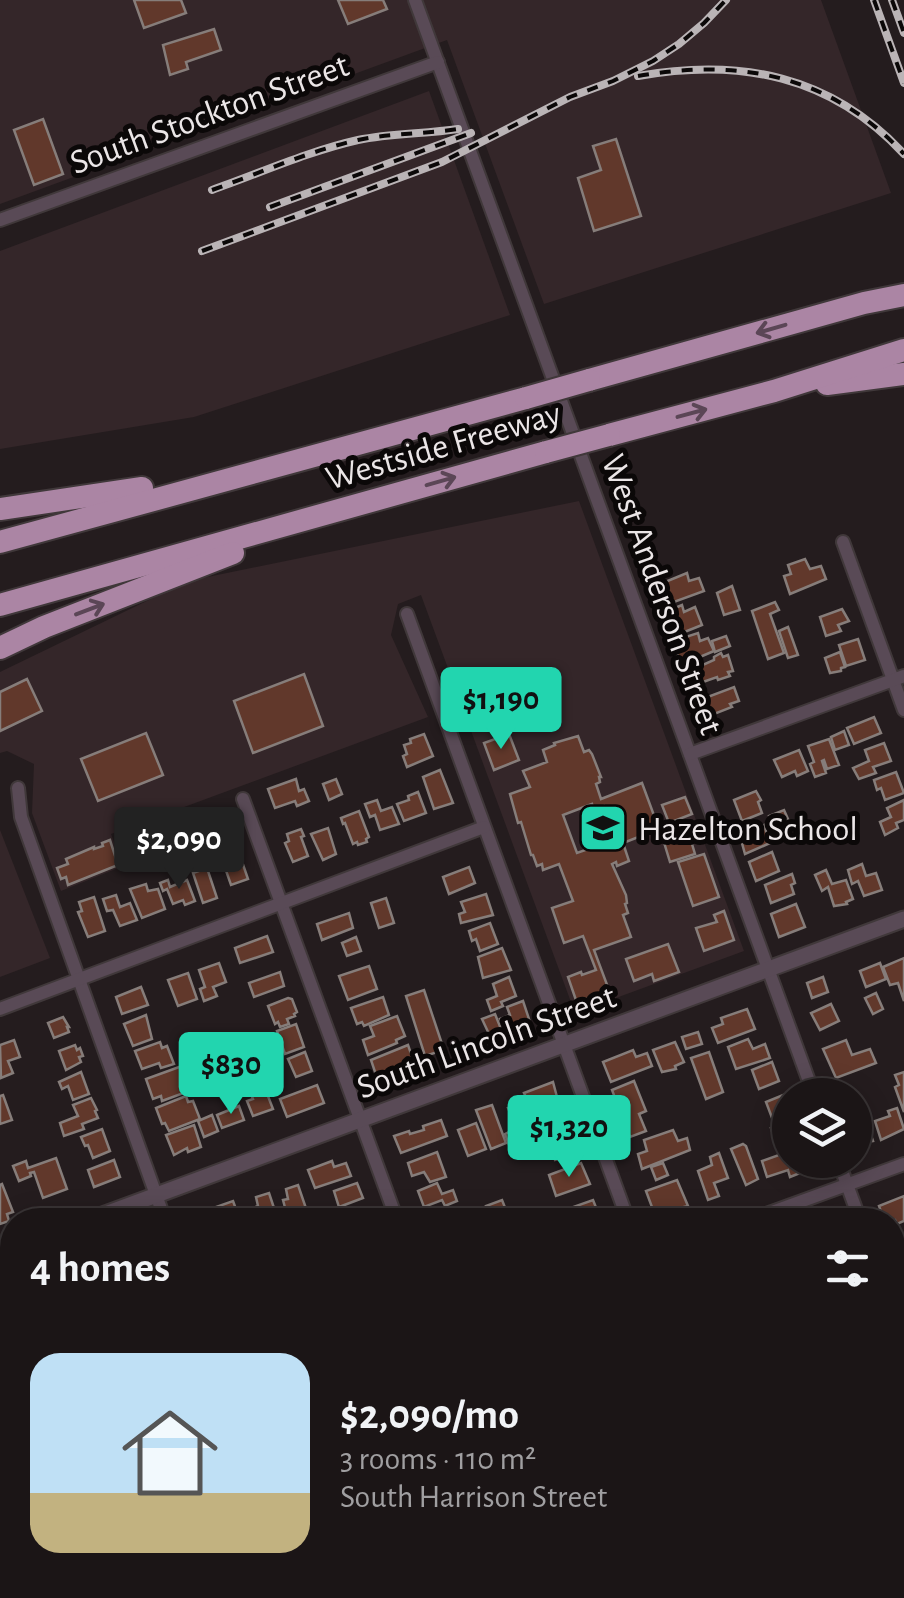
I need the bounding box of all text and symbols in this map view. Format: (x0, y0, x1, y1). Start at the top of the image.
street label: South Stockton Street (66, 48, 353, 181)
one-way arrow (755, 321, 787, 339)
street label: Westside Freeway (322, 396, 565, 497)
one-way arrow (676, 402, 707, 421)
street label: West Anderson Street (595, 450, 729, 739)
one-way arrow (425, 471, 456, 490)
one-way arrow (74, 599, 104, 617)
pin: $1,190 (420, 667, 582, 752)
text: $1,190 (463, 683, 539, 715)
school or university icon: Hazelton School (577, 802, 629, 854)
pin: $2,090 (98, 807, 260, 892)
place label: Hazelton School (638, 812, 858, 847)
text: $2,090 (136, 823, 222, 855)
street label: South Lincoln Street (352, 979, 621, 1105)
pin: $830 (172, 1032, 290, 1117)
text: $830 (201, 1048, 261, 1080)
map controls (772, 1078, 872, 1178)
button: layers (772, 1078, 872, 1178)
pin: $1,320 (488, 1095, 650, 1180)
text: $1,320 (530, 1111, 608, 1143)
icon: filters (820, 1241, 875, 1296)
text: 4 homes (30, 1247, 170, 1289)
icon: home (110, 1393, 230, 1513)
text: $2,090/mo (340, 1394, 519, 1436)
text: 3 rooms · 110 m² (340, 1443, 536, 1475)
text: South Harrison Street (340, 1481, 607, 1513)

